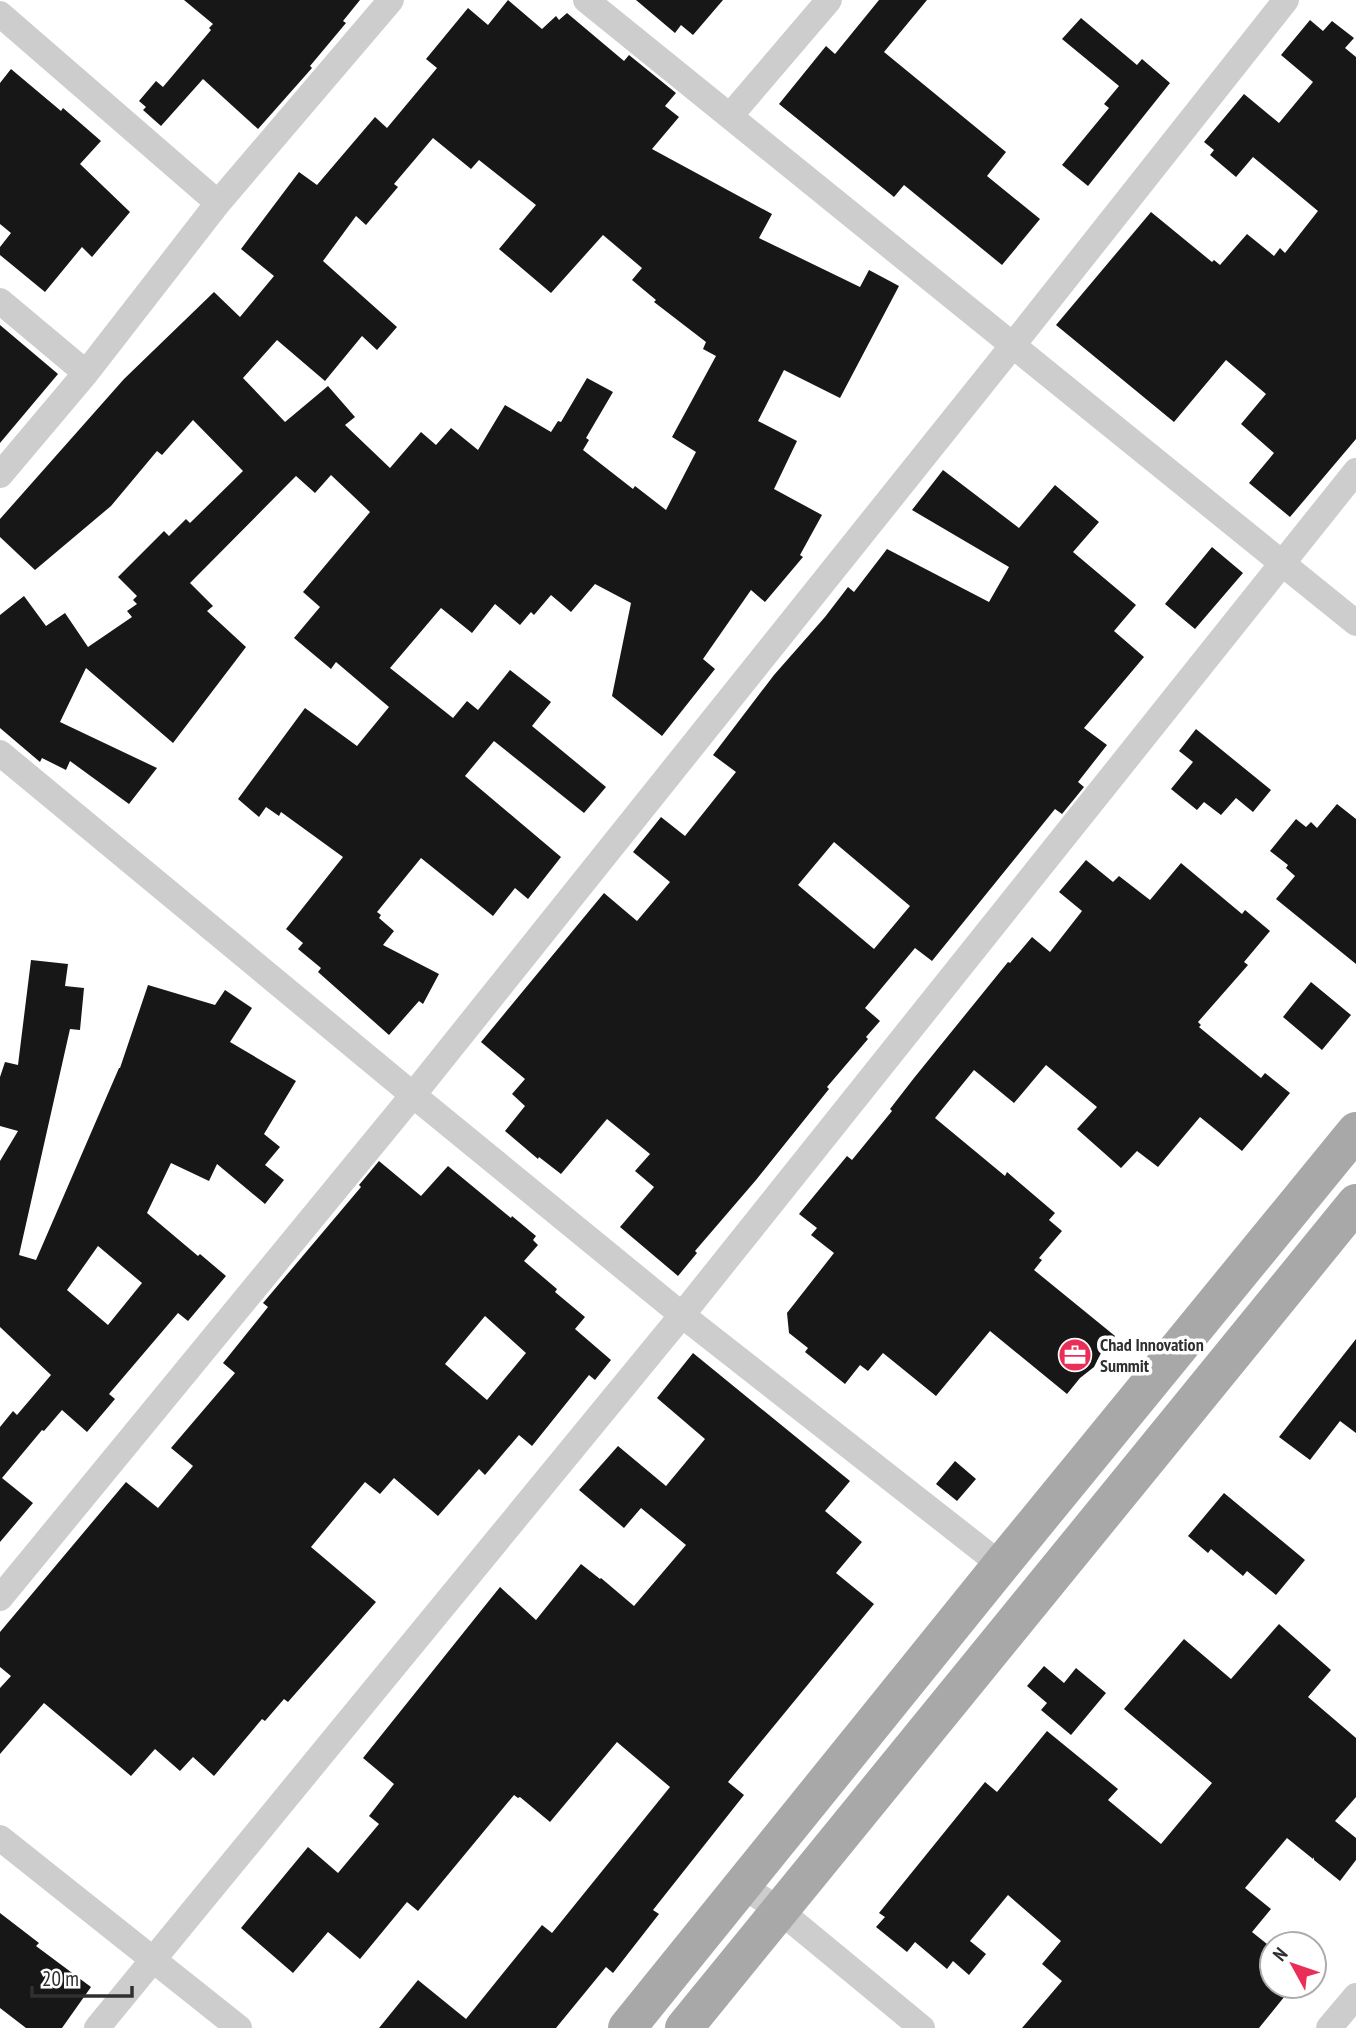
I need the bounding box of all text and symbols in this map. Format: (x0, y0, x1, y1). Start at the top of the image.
place label: Chad Innovation Summit (1100, 1333, 1204, 1377)
office icon: Chad Innovation Summit (1056, 1336, 1094, 1374)
north arrow (1258, 1930, 1328, 2000)
text: N (1267, 1942, 1292, 1966)
scale bar (32, 1954, 131, 1998)
text: 20 m (42, 1965, 79, 1992)

